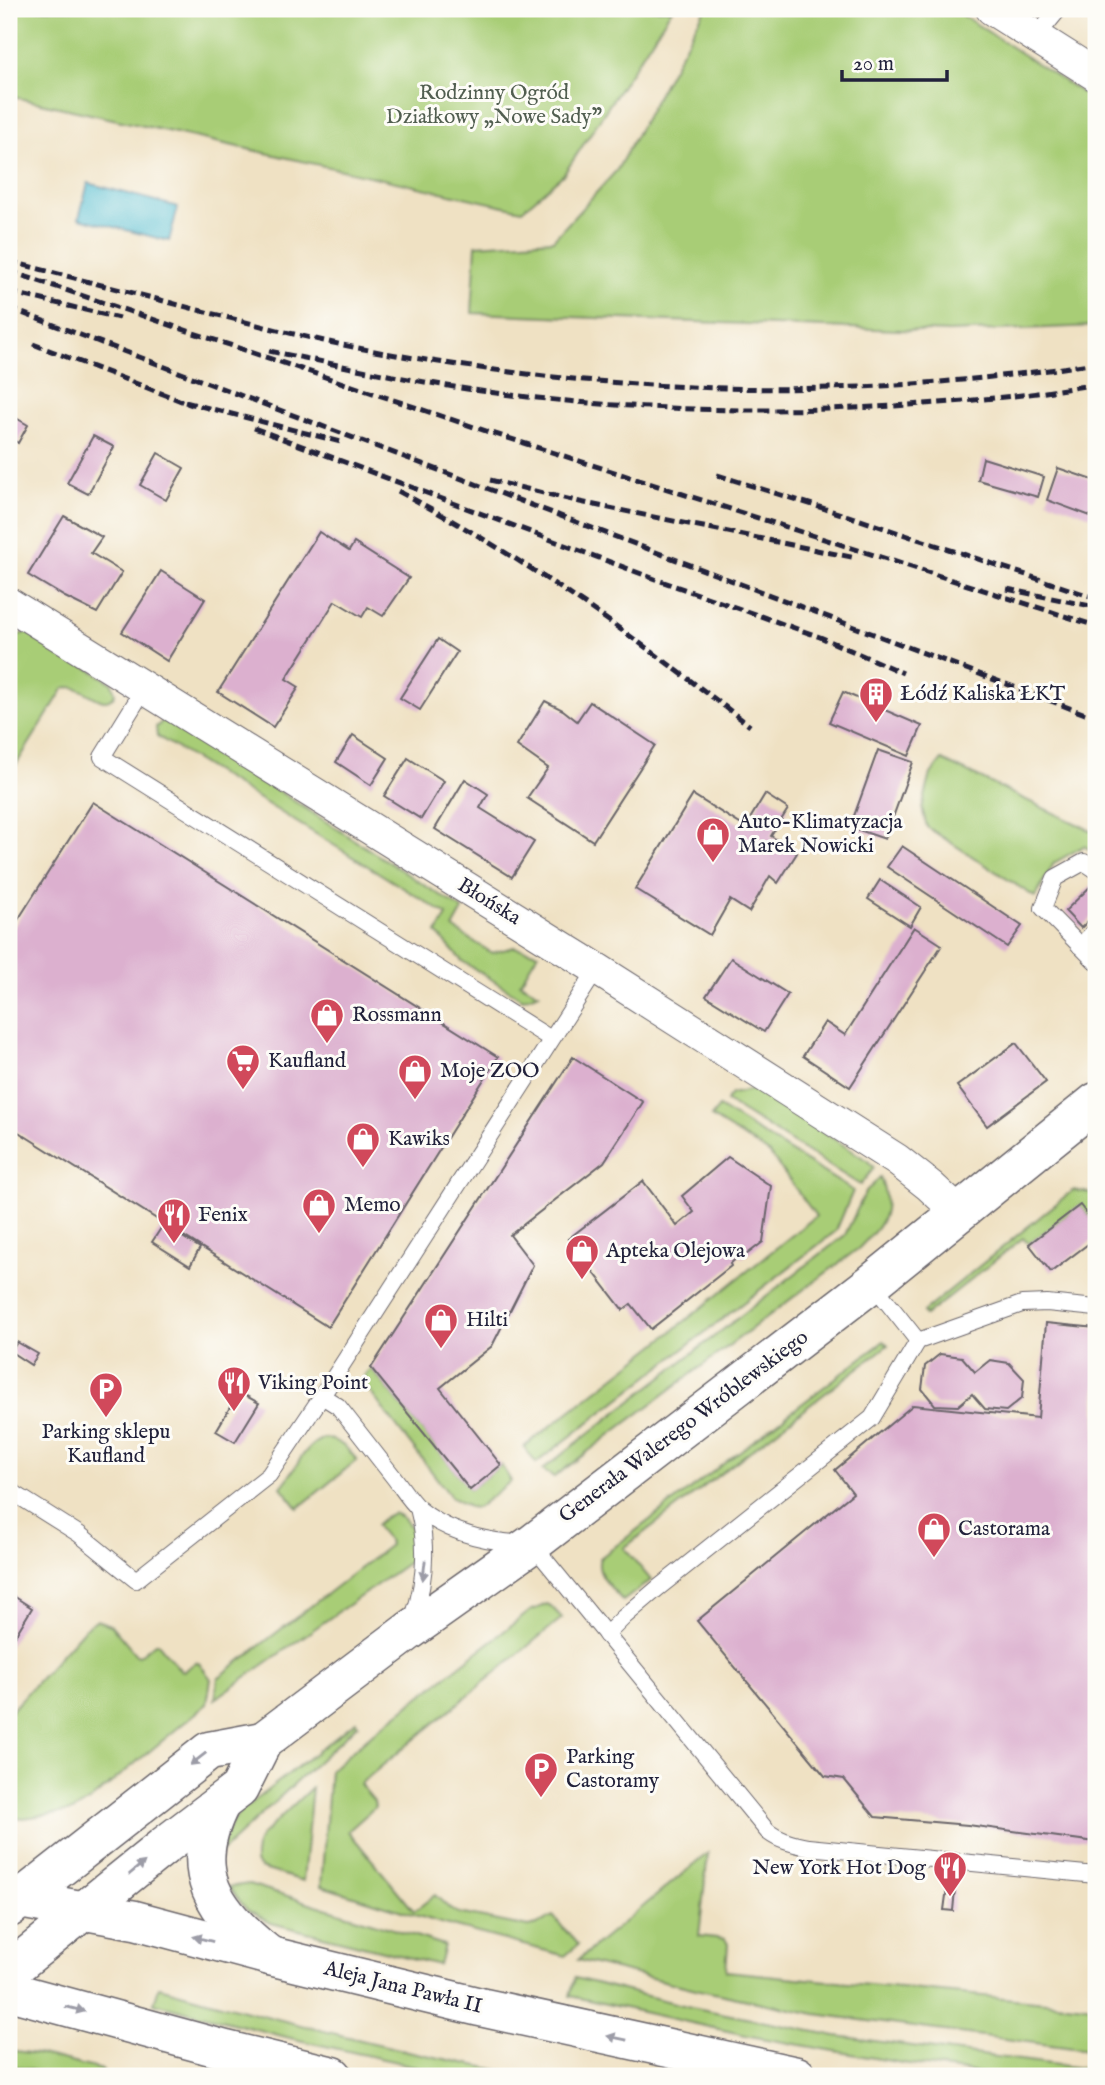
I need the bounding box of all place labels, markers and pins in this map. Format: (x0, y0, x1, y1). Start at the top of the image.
building icon: Łódź Kaliska ŁKT (857, 675, 895, 724)
place label: Łódź Kaliska ŁKT (900, 681, 1066, 708)
place label: Auto-Klimatyzacja Marek Nowicki (737, 809, 903, 860)
shop icon: Auto-Klimatyzacja Marek Nowicki (694, 815, 732, 864)
shop icon: Rossmann (308, 996, 346, 1045)
place label: Rossmann (352, 1002, 442, 1029)
supermarket icon: Kaufland (224, 1042, 262, 1091)
place label: Kaufland (268, 1048, 347, 1075)
shop icon: Moje ZOO (396, 1052, 434, 1101)
place label: Moje ZOO (440, 1058, 540, 1085)
shop icon: Kawiks (344, 1120, 382, 1169)
place label: Kawiks (388, 1126, 450, 1153)
shop icon: Memo (300, 1186, 338, 1235)
place label: Memo (344, 1192, 401, 1219)
restaurant icon: Fenix (155, 1196, 193, 1245)
place label: Fenix (198, 1202, 248, 1229)
shop icon: Apteka Olejowa (563, 1232, 601, 1281)
place label: Apteka Olejowa (605, 1238, 746, 1265)
shop icon: Hilti (422, 1301, 460, 1350)
place label: Hilti (466, 1307, 508, 1334)
restaurant icon: Viking Point (215, 1364, 253, 1413)
parking icon: Parking sklepu Kaufland (87, 1370, 125, 1419)
place label: Viking Point (257, 1370, 368, 1397)
place label: Parking sklepu Kaufland (42, 1419, 171, 1470)
shop icon: Castorama (915, 1510, 953, 1559)
place label: Castorama (958, 1516, 1051, 1543)
place label: Parking Castoramy (566, 1744, 660, 1795)
parking icon: Parking Castoramy (522, 1750, 560, 1799)
restaurant icon: New York Hot Dog (931, 1849, 969, 1898)
place label: New York Hot Dog (752, 1855, 927, 1882)

